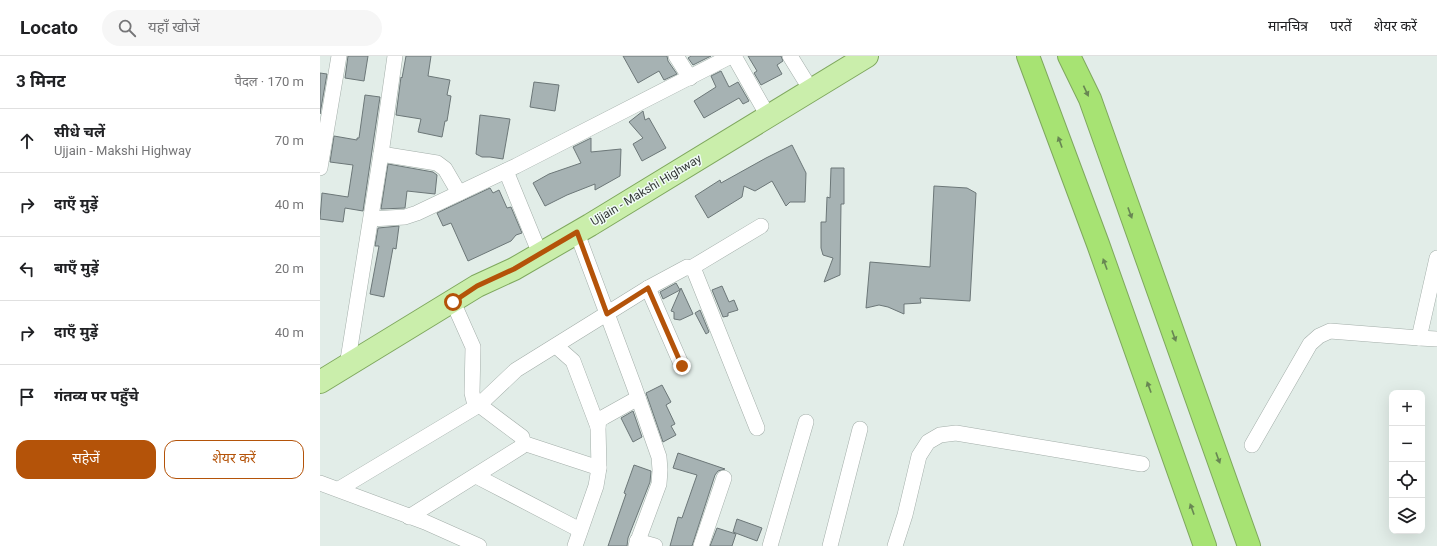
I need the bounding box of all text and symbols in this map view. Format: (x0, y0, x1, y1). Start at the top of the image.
search box (102, 10, 382, 46)
text: Locato (20, 16, 78, 39)
icon: search (116, 17, 138, 39)
text: यहाँ खोजें (148, 18, 200, 36)
text: मानचित्र (1268, 18, 1308, 34)
text: परतें (1330, 18, 1352, 34)
text: शेयर करें (1374, 18, 1417, 34)
text: 3 मिनट (16, 71, 66, 91)
text: पैदल · 170 m (235, 74, 304, 89)
one-way arrow (1083, 86, 1089, 97)
text: सीधे चलें (54, 123, 105, 141)
icon: ahead (16, 130, 38, 152)
text: 70 m (275, 133, 304, 148)
one-way arrow (1057, 136, 1063, 148)
text: Ujjain - Makshi Highway (54, 143, 191, 158)
street label: Ujjain - Makshi Highway (588, 151, 704, 229)
icon: right (16, 194, 38, 216)
text: दाएँ मुड़ें (54, 195, 98, 213)
text: 40 m (275, 197, 304, 212)
one-way arrow (1128, 208, 1134, 220)
icon: left (16, 258, 38, 280)
one-way arrow (1102, 258, 1108, 270)
text: बाएँ मुड़ें (54, 259, 99, 277)
text: 20 m (275, 261, 304, 276)
route start (444, 293, 462, 311)
icon: right (16, 322, 38, 344)
text: दाएँ मुड़ें (54, 323, 98, 341)
text: 40 m (275, 325, 304, 340)
one-way arrow (1171, 330, 1177, 342)
route end (673, 357, 691, 375)
one-way arrow (1145, 380, 1151, 392)
icon: arrive (16, 386, 38, 408)
text: गंतव्य पर पहुँचे (54, 387, 139, 405)
map controls (1389, 390, 1425, 534)
button: + (1389, 390, 1425, 426)
button: − (1389, 426, 1425, 462)
button: सहेजें (16, 440, 156, 479)
button: शेयर करें (164, 440, 304, 479)
one-way arrow (1215, 453, 1221, 465)
button: locate (1389, 462, 1425, 498)
button: layers (1389, 498, 1425, 534)
one-way arrow (1189, 503, 1195, 515)

